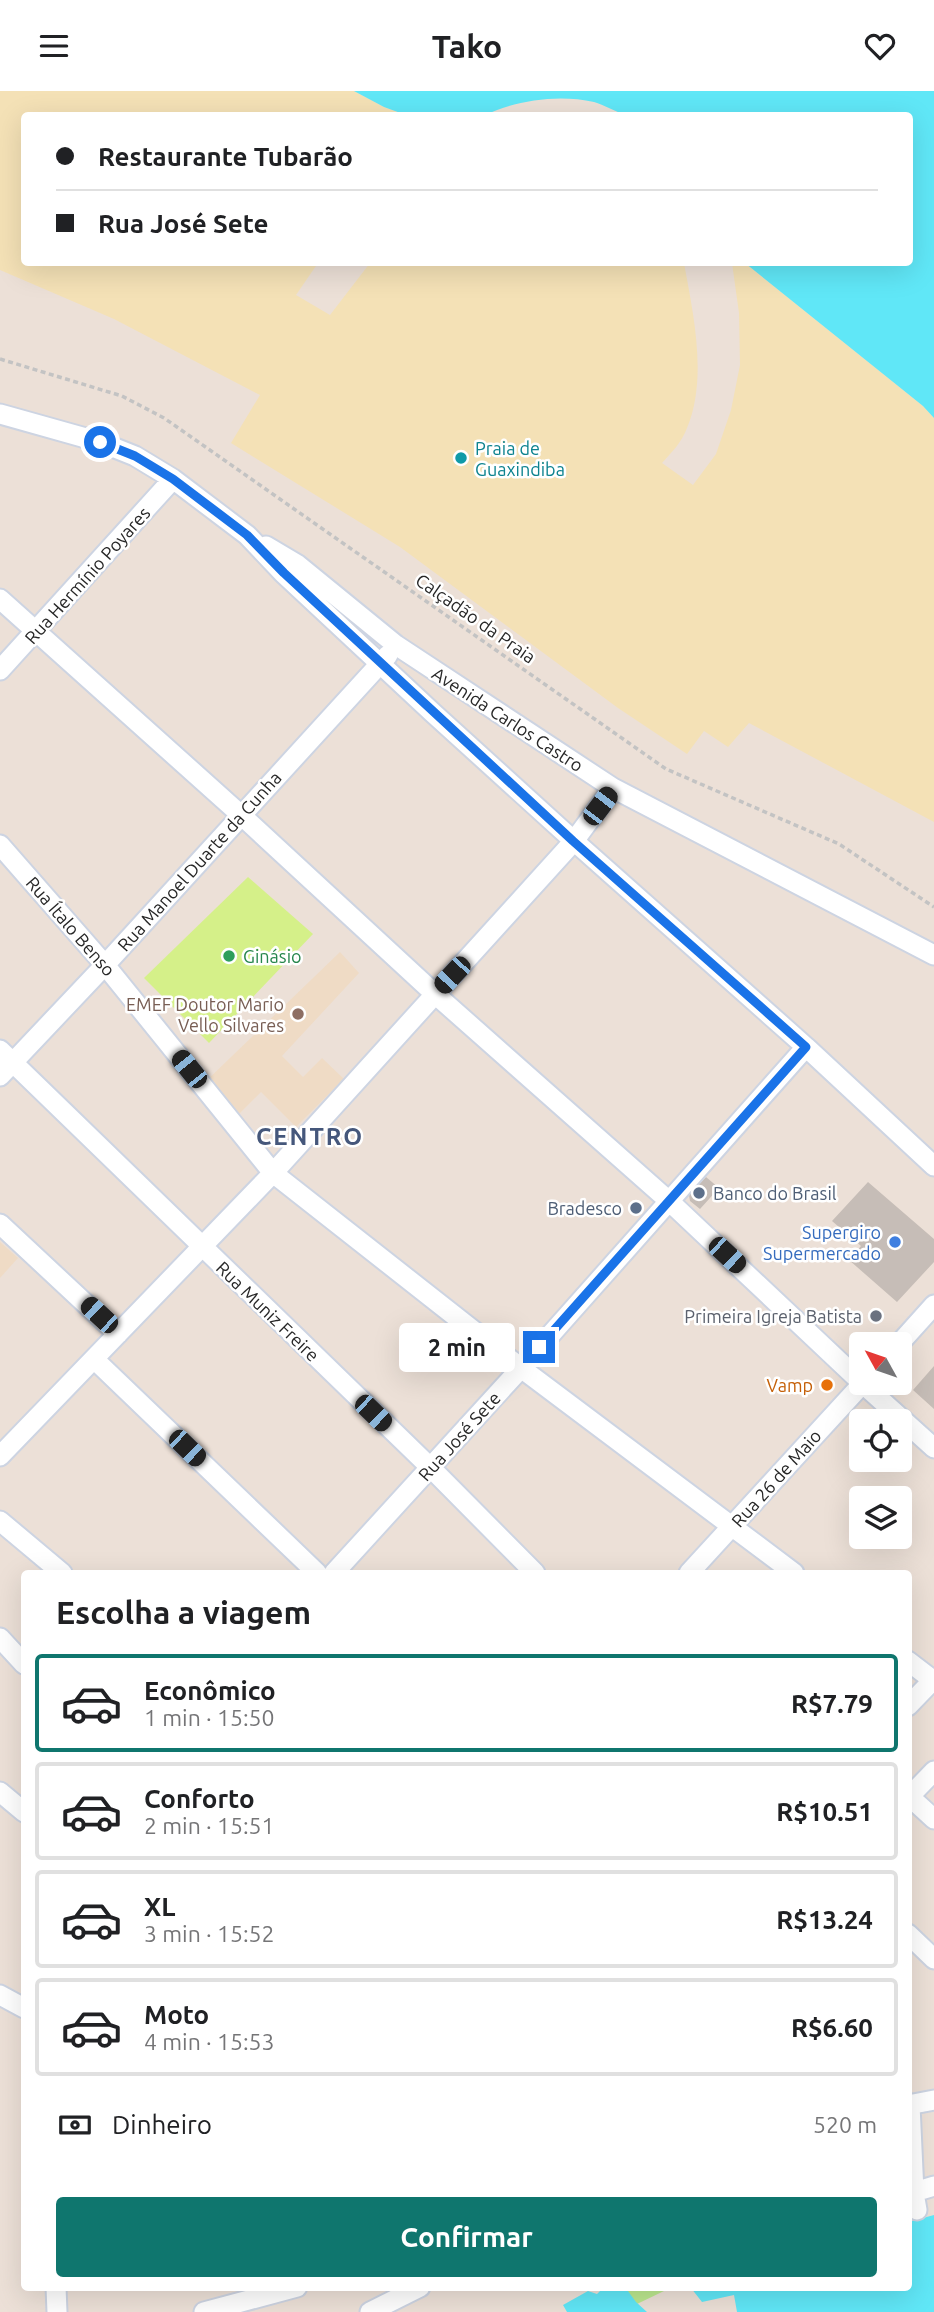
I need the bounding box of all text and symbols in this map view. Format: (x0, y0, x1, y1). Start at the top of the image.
icon: menu (35, 27, 73, 65)
icon: heart (861, 27, 899, 65)
text: Tako (432, 28, 502, 64)
text: Restaurante Tubarão (98, 142, 353, 171)
text: Rua José Sete (98, 209, 268, 238)
route start (84, 426, 116, 458)
place label: Praia de Guaxindiba (475, 438, 565, 479)
marker: Praia de Guaxindiba (453, 450, 469, 466)
street label: Rua Hermínio Poyares (20, 502, 154, 647)
street label: Calçadão da Praia (412, 569, 540, 667)
street label: Avenida Carlos Castro (429, 663, 587, 775)
street label: Rua Manoel Duarte da Cunha (113, 767, 285, 955)
car (579, 783, 622, 829)
street label: Rua Ítalo Benso (22, 872, 120, 980)
place label: Ginásio (243, 946, 302, 966)
marker: Ginásio (221, 948, 237, 964)
car (430, 952, 475, 998)
place label: EMEF Doutor Mario Vello Silvares (126, 994, 284, 1035)
marker: EMEF Doutor Mario Vello Silvares (290, 1006, 306, 1022)
car (168, 1046, 211, 1092)
district label: CENTRO (256, 1123, 364, 1150)
place label: Banco do Brasil (713, 1183, 837, 1203)
marker: Banco do Brasil (691, 1185, 707, 1201)
place label: Bradesco (547, 1198, 622, 1218)
marker: Bradesco (628, 1200, 644, 1216)
place label: Supergiro Supermercado (763, 1222, 881, 1263)
car (705, 1233, 750, 1277)
marker: Supergiro Supermercado (887, 1234, 903, 1250)
street label: Rua Muniz Freire (213, 1257, 323, 1365)
car (77, 1293, 122, 1337)
place label: Primeira Igreja Batista (684, 1306, 862, 1326)
marker: Primeira Igreja Batista (868, 1308, 884, 1324)
callout: 2 min (399, 1323, 514, 1371)
route end (523, 1331, 555, 1363)
north arrow (849, 1332, 912, 1395)
map controls (849, 1332, 912, 1549)
text: 2 min (428, 1335, 486, 1360)
place label: Vamp (767, 1375, 813, 1395)
marker: Vamp (819, 1377, 835, 1393)
street label: Rua José Sete (414, 1388, 504, 1484)
car (351, 1391, 396, 1435)
button: locate (849, 1409, 912, 1472)
street label: Rua 26 de Maio (727, 1425, 825, 1531)
car (165, 1426, 210, 1470)
button: layers (849, 1486, 912, 1549)
text: Escolha a viagem (56, 1594, 311, 1630)
icon: car (60, 1672, 123, 1735)
text: Econômico (144, 1676, 276, 1705)
text: R$7.79 (791, 1689, 873, 1718)
text: 1 min · 15:50 (144, 1705, 275, 1730)
icon: car (60, 1780, 123, 1843)
text: Conforto (144, 1784, 255, 1813)
text: R$10.51 (776, 1797, 873, 1826)
text: 2 min · 15:51 (144, 1813, 275, 1838)
icon: car (60, 1888, 123, 1951)
text: XL (144, 1892, 175, 1921)
text: R$13.24 (776, 1905, 873, 1934)
text: 3 min · 15:52 (144, 1921, 275, 1946)
icon: car (60, 1996, 123, 2059)
text: Moto (144, 2000, 209, 2029)
text: R$6.60 (791, 2013, 873, 2042)
text: 4 min · 15:53 (144, 2029, 275, 2054)
icon: cash (56, 2106, 94, 2144)
text: Dinheiro (112, 2110, 212, 2139)
text: 520 m (813, 2112, 877, 2137)
button: Confirmar (56, 2197, 877, 2277)

